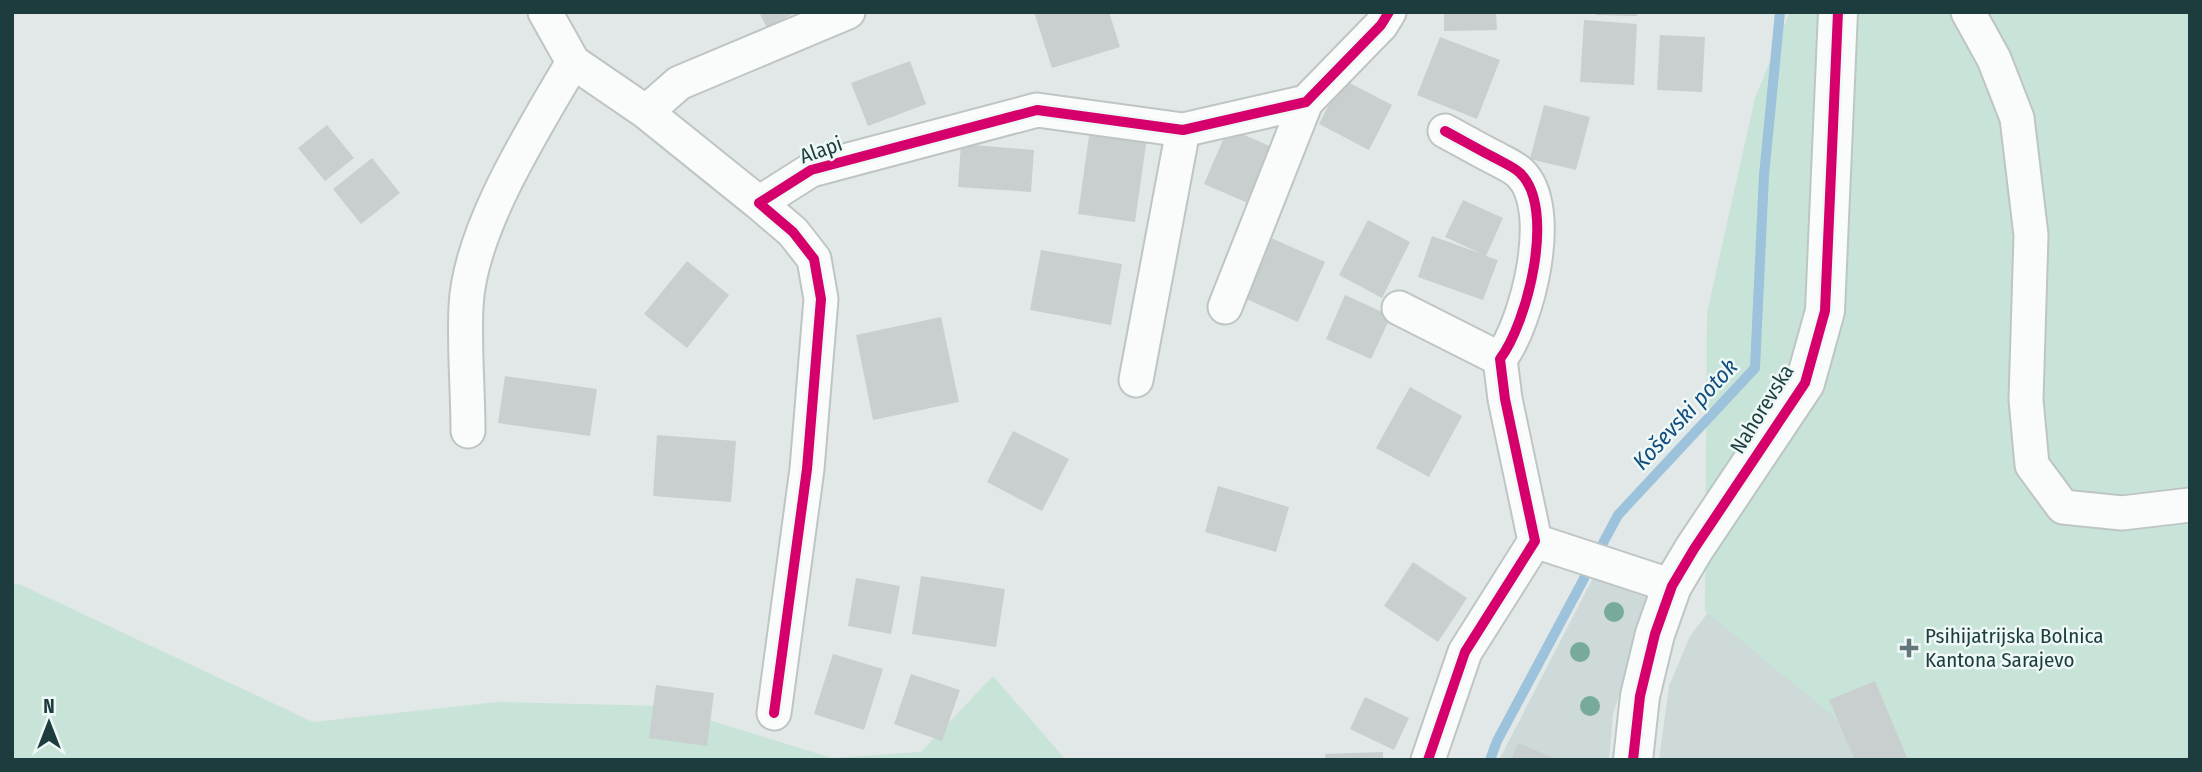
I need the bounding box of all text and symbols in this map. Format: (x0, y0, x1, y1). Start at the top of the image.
street label: Alapi (796, 131, 846, 169)
water label: Koševski potok (1627, 353, 1743, 475)
street label: Nahorevska (1724, 360, 1800, 458)
place label: Psihijatrijska Bolnica Kantona Sarajevo (1925, 623, 2104, 673)
marker: Psihijatrijska Bolnica Kantona Sarajevo (1899, 638, 1919, 658)
north arrow (14, 688, 84, 758)
text: N (43, 695, 55, 718)

